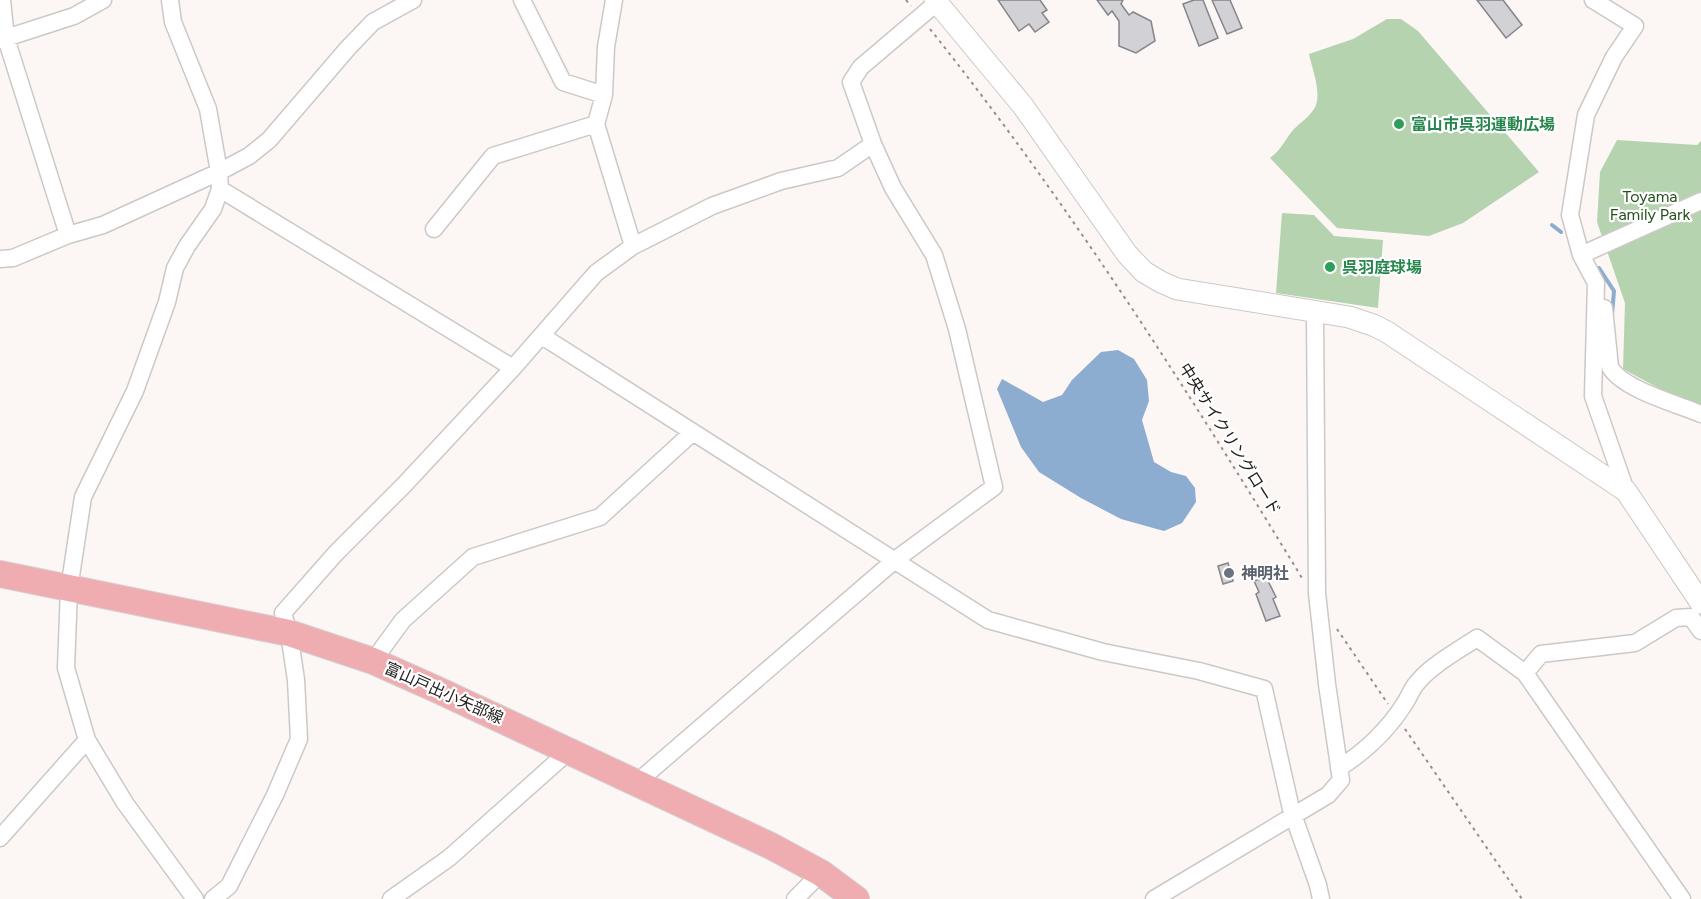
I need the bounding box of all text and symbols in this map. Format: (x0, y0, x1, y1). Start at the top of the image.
place label: 富山市呉羽運動広場 (1411, 115, 1555, 134)
marker: 富山市呉羽運動広場 (1392, 117, 1406, 131)
park label: Toyama Family Park (1610, 187, 1690, 224)
place label: 呉羽庭球場 (1342, 258, 1422, 277)
marker: 呉羽庭球場 (1323, 260, 1337, 274)
street label: 中央サイクリングロード (1175, 359, 1285, 519)
place label: 神明社 (1241, 564, 1289, 583)
marker: 神明社 (1222, 566, 1236, 580)
street label: 富山戸出小矢部線 (382, 658, 506, 728)

